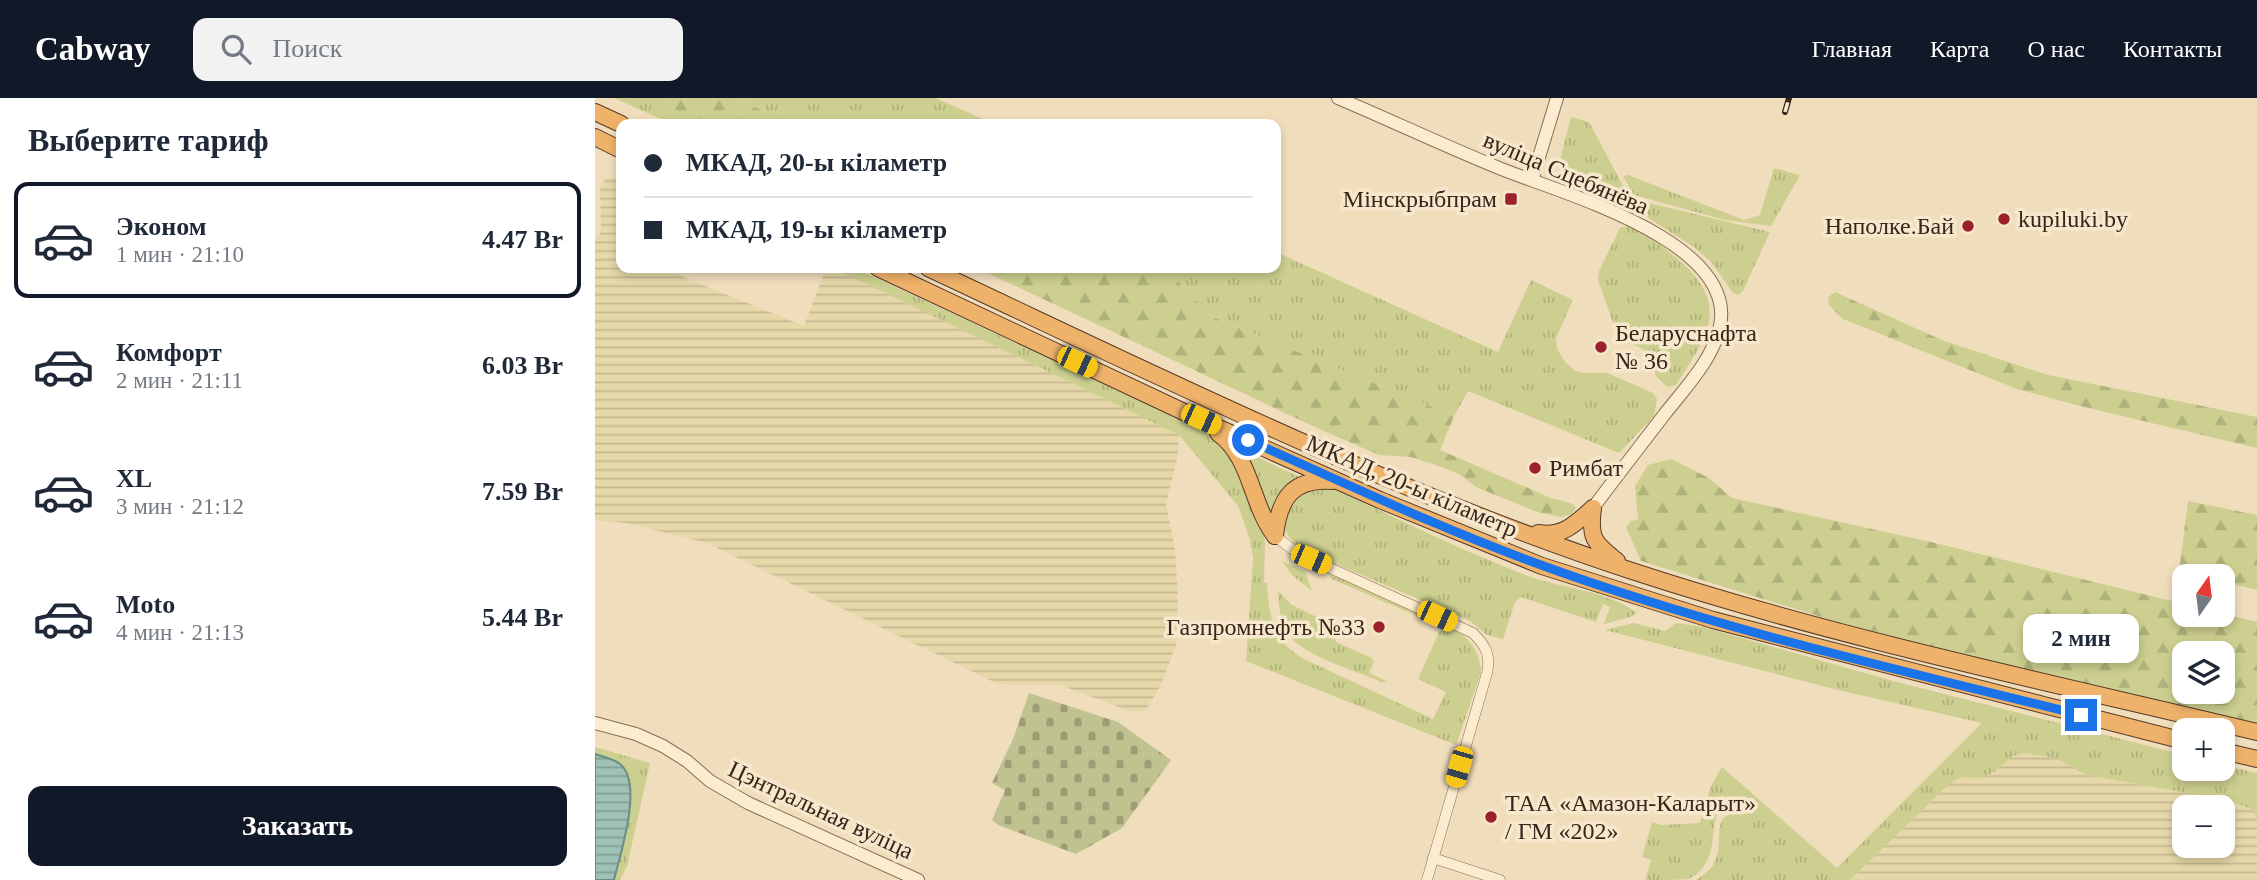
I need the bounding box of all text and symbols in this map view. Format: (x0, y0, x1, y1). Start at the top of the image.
search box (193, 18, 683, 81)
icon: search (217, 30, 255, 68)
text: Cabway (35, 31, 151, 67)
text: Поиск (273, 34, 342, 63)
text: Главная (1811, 36, 1892, 62)
text: Карта (1930, 36, 1989, 62)
text: О нас (2027, 36, 2085, 62)
text: Контакты (2123, 36, 2222, 62)
text: Выберите тариф (28, 122, 269, 158)
street label: вуліца Сцебянёва (1479, 126, 1653, 220)
text: МКАД, 20-ы кіламетр (686, 148, 947, 177)
place label: Мінскрыбпрам (1343, 186, 1497, 212)
marker: Мінскрыбпрам (1503, 191, 1519, 207)
place label: kupiluki.by (2018, 206, 2128, 232)
icon: car (32, 209, 95, 272)
marker: kupiluki.by (1996, 211, 2012, 227)
text: Эконом (116, 212, 206, 241)
place label: Наполке.Бай (1825, 213, 1954, 239)
text: МКАД, 19-ы кіламетр (686, 215, 947, 244)
marker: Наполке.Бай (1960, 218, 1976, 234)
text: 4.47 Br (482, 225, 563, 254)
text: 1 мин · 21:10 (116, 242, 244, 267)
place label: Беларуснафта № 36 (1615, 320, 1757, 374)
icon: car (32, 335, 95, 398)
text: Комфорт (116, 338, 222, 367)
marker: Беларуснафта № 36 (1593, 339, 1609, 355)
car (1054, 344, 1101, 380)
text: 6.03 Br (482, 351, 563, 380)
text: 2 мин · 21:11 (116, 368, 243, 393)
car (1178, 401, 1225, 437)
route start (1232, 424, 1264, 456)
street label: МКАД, 20-ы кіламетр (1303, 430, 1521, 542)
place label: Римбат (1549, 455, 1624, 481)
marker: Римбат (1527, 460, 1543, 476)
icon: car (32, 461, 95, 524)
text: XL (116, 464, 152, 493)
text: 7.59 Br (482, 477, 563, 506)
text: 3 мин · 21:12 (116, 494, 244, 519)
car (1288, 541, 1335, 577)
north arrow (2172, 564, 2235, 626)
map controls (2172, 564, 2235, 858)
icon: car (32, 587, 95, 650)
text: Moto (116, 590, 175, 619)
car (1414, 598, 1461, 634)
text: 5.44 Br (482, 603, 563, 632)
place label: Газпромнефть №33 (1166, 614, 1365, 640)
callout: 2 мин (2023, 614, 2139, 662)
marker: Газпромнефть №33 (1371, 619, 1387, 635)
text: 4 мин · 21:13 (116, 620, 244, 645)
text: 2 мин (2051, 626, 2111, 651)
button: layers (2172, 641, 2235, 704)
route end (2065, 699, 2097, 731)
button: + (2172, 718, 2235, 781)
car (1444, 744, 1475, 790)
street label: Цэнтральная вуліца (724, 756, 918, 864)
button: Заказать (28, 786, 567, 866)
place label: ТАА «Амазон-Каларыт» / ГМ «202» (1505, 790, 1756, 844)
button: − (2172, 795, 2235, 858)
marker: ТАА «Амазон-Каларыт» / ГМ «202» (1483, 809, 1499, 825)

